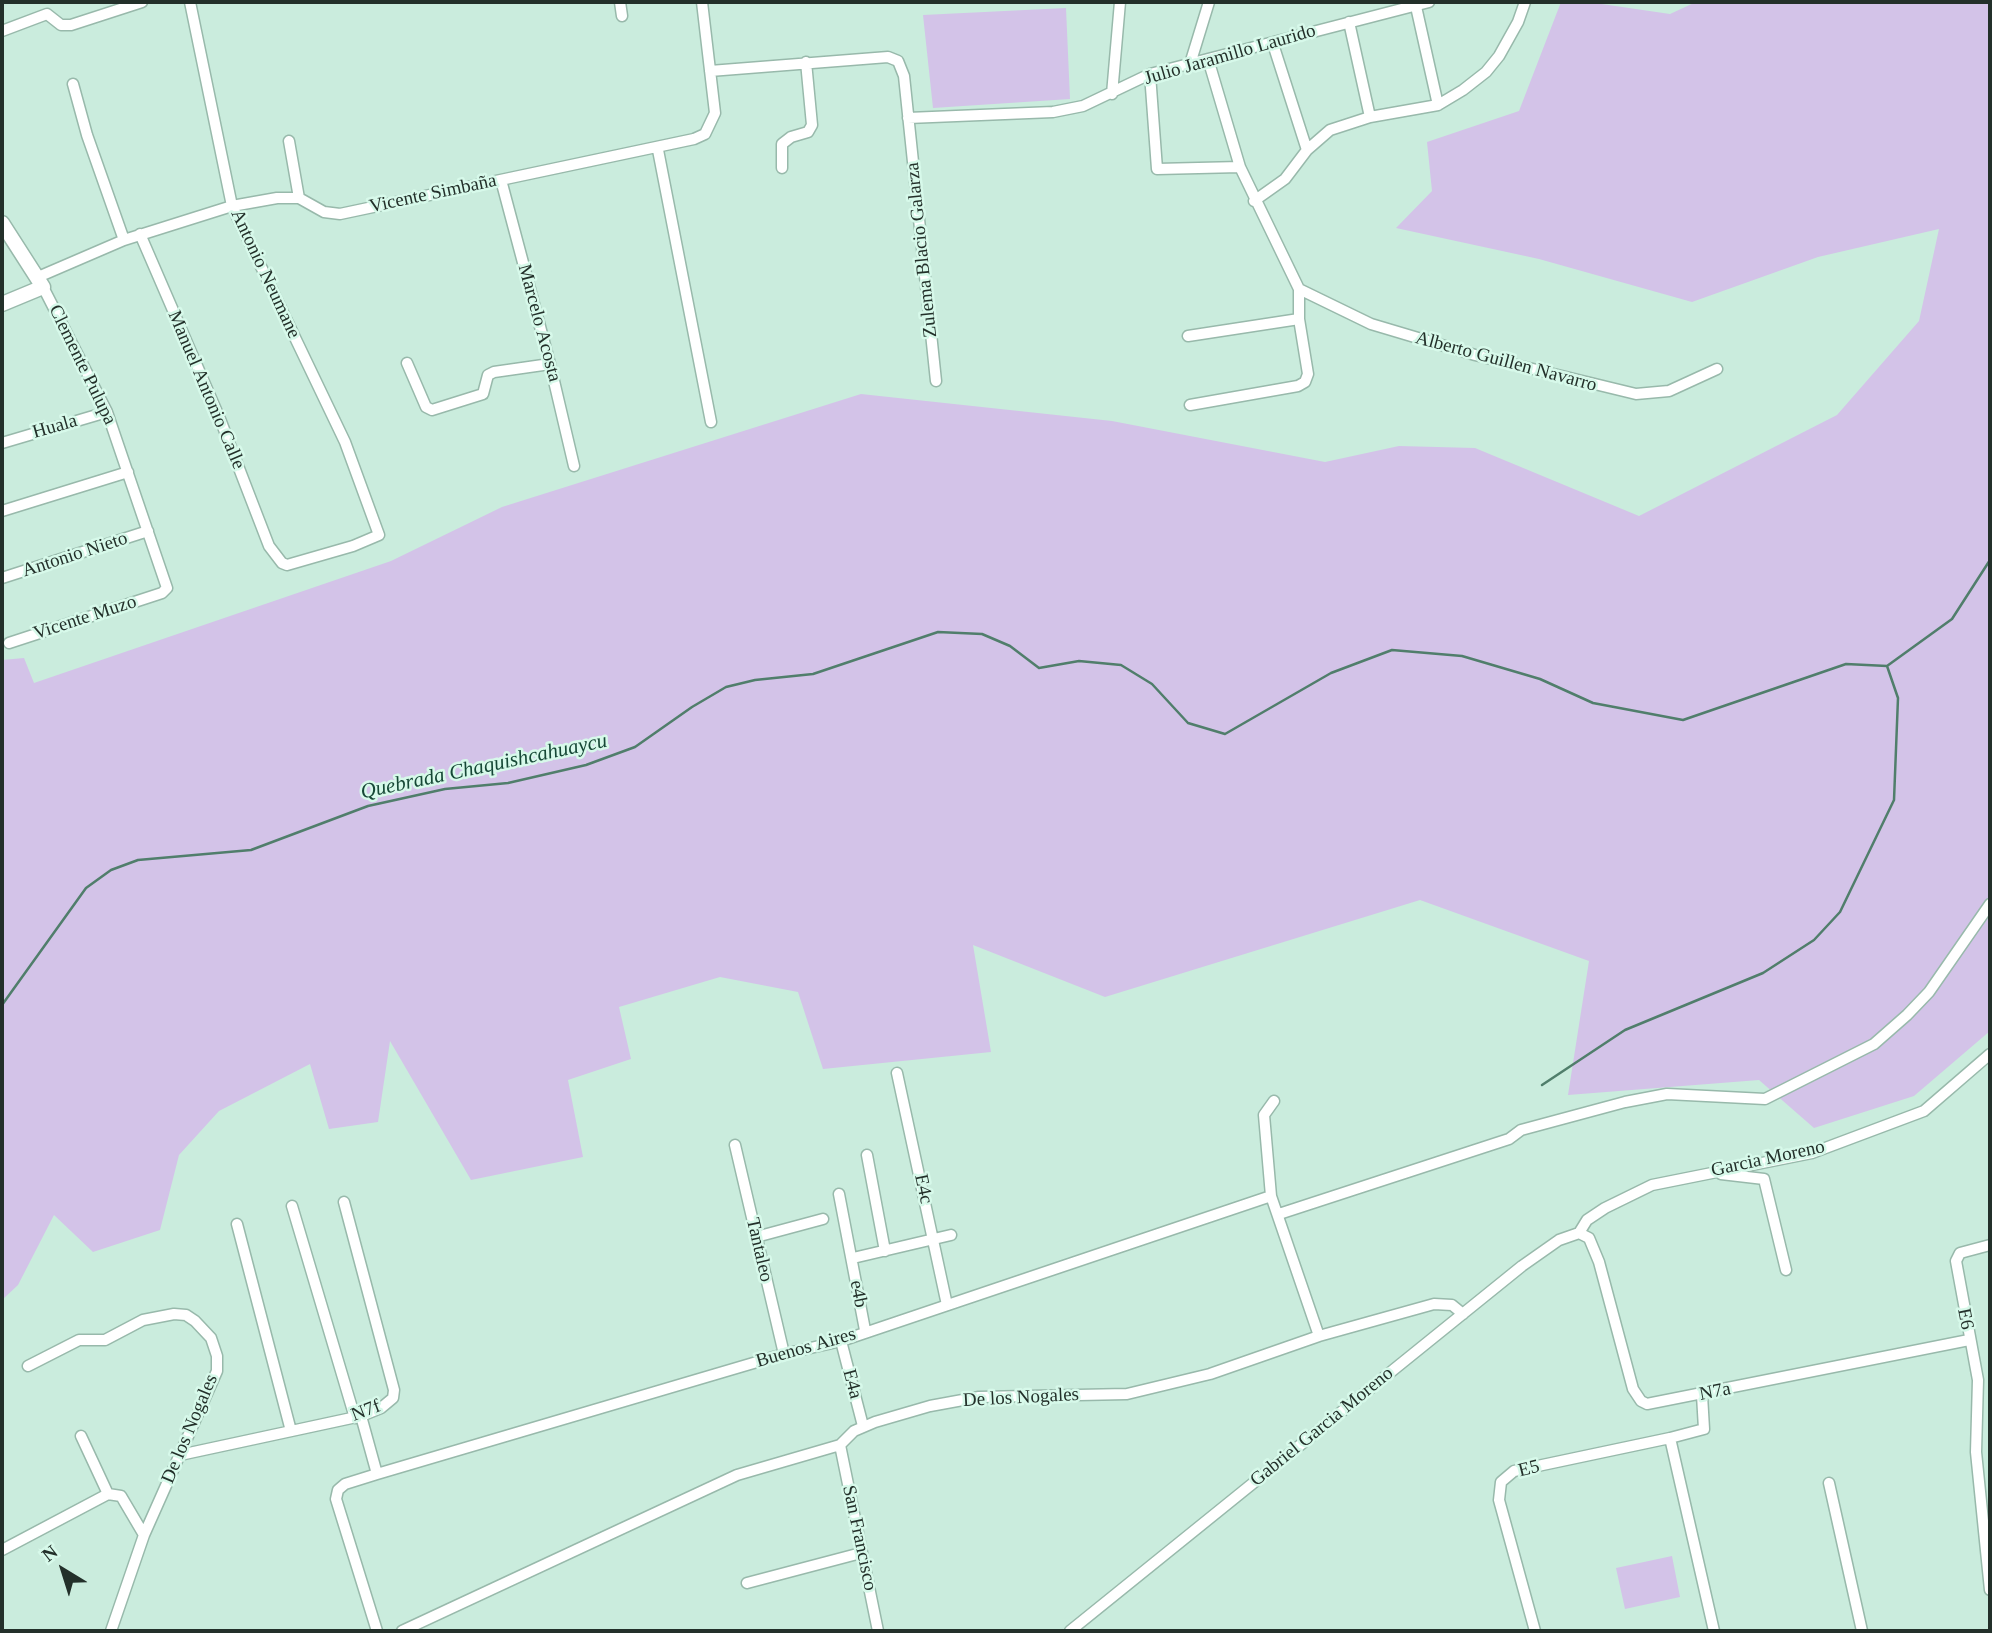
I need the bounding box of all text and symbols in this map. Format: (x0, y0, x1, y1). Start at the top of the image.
street label: Julio Jaramillo Laurido (1142, 20, 1318, 90)
street label: Zulema Blacio Galarza (901, 161, 943, 339)
street label: Vicente Simbaña (367, 169, 499, 219)
street label: Antonio Neumane (225, 206, 305, 342)
street label: Marcelo Acosta (512, 262, 566, 384)
street label: Clemente Pulupa (43, 301, 121, 429)
street label: Manuel Antonio Calle (162, 307, 250, 473)
street label: Alberto Guillen Navarro (1413, 327, 1599, 397)
street label: Huala (30, 410, 80, 444)
street label: Antonio Nieto (20, 527, 130, 583)
street label: Vicente Muzo (31, 591, 139, 645)
water label: Quebrada Chaquishcahuaycu (358, 729, 610, 805)
street label: Garcia Moreno (1709, 1136, 1827, 1182)
street label: E4c (909, 1172, 937, 1206)
street label: Tantaleo (741, 1216, 777, 1284)
street label: e4b (844, 1278, 872, 1310)
street label: E6 (1952, 1306, 1978, 1332)
street label: Buenos Aires (753, 1323, 859, 1373)
street label: Gabriel Garcia Moreno (1246, 1362, 1398, 1492)
street label: E4a (837, 1367, 867, 1401)
street label: De los Nogales (157, 1371, 223, 1487)
street label: N7a (1697, 1378, 1733, 1406)
street label: De los Nogales (962, 1384, 1080, 1412)
street label: N7f (348, 1395, 384, 1427)
street label: E5 (1516, 1455, 1542, 1483)
street label: San Francisco (837, 1483, 881, 1593)
north arrow (28, 1535, 98, 1605)
text: N (38, 1541, 62, 1566)

